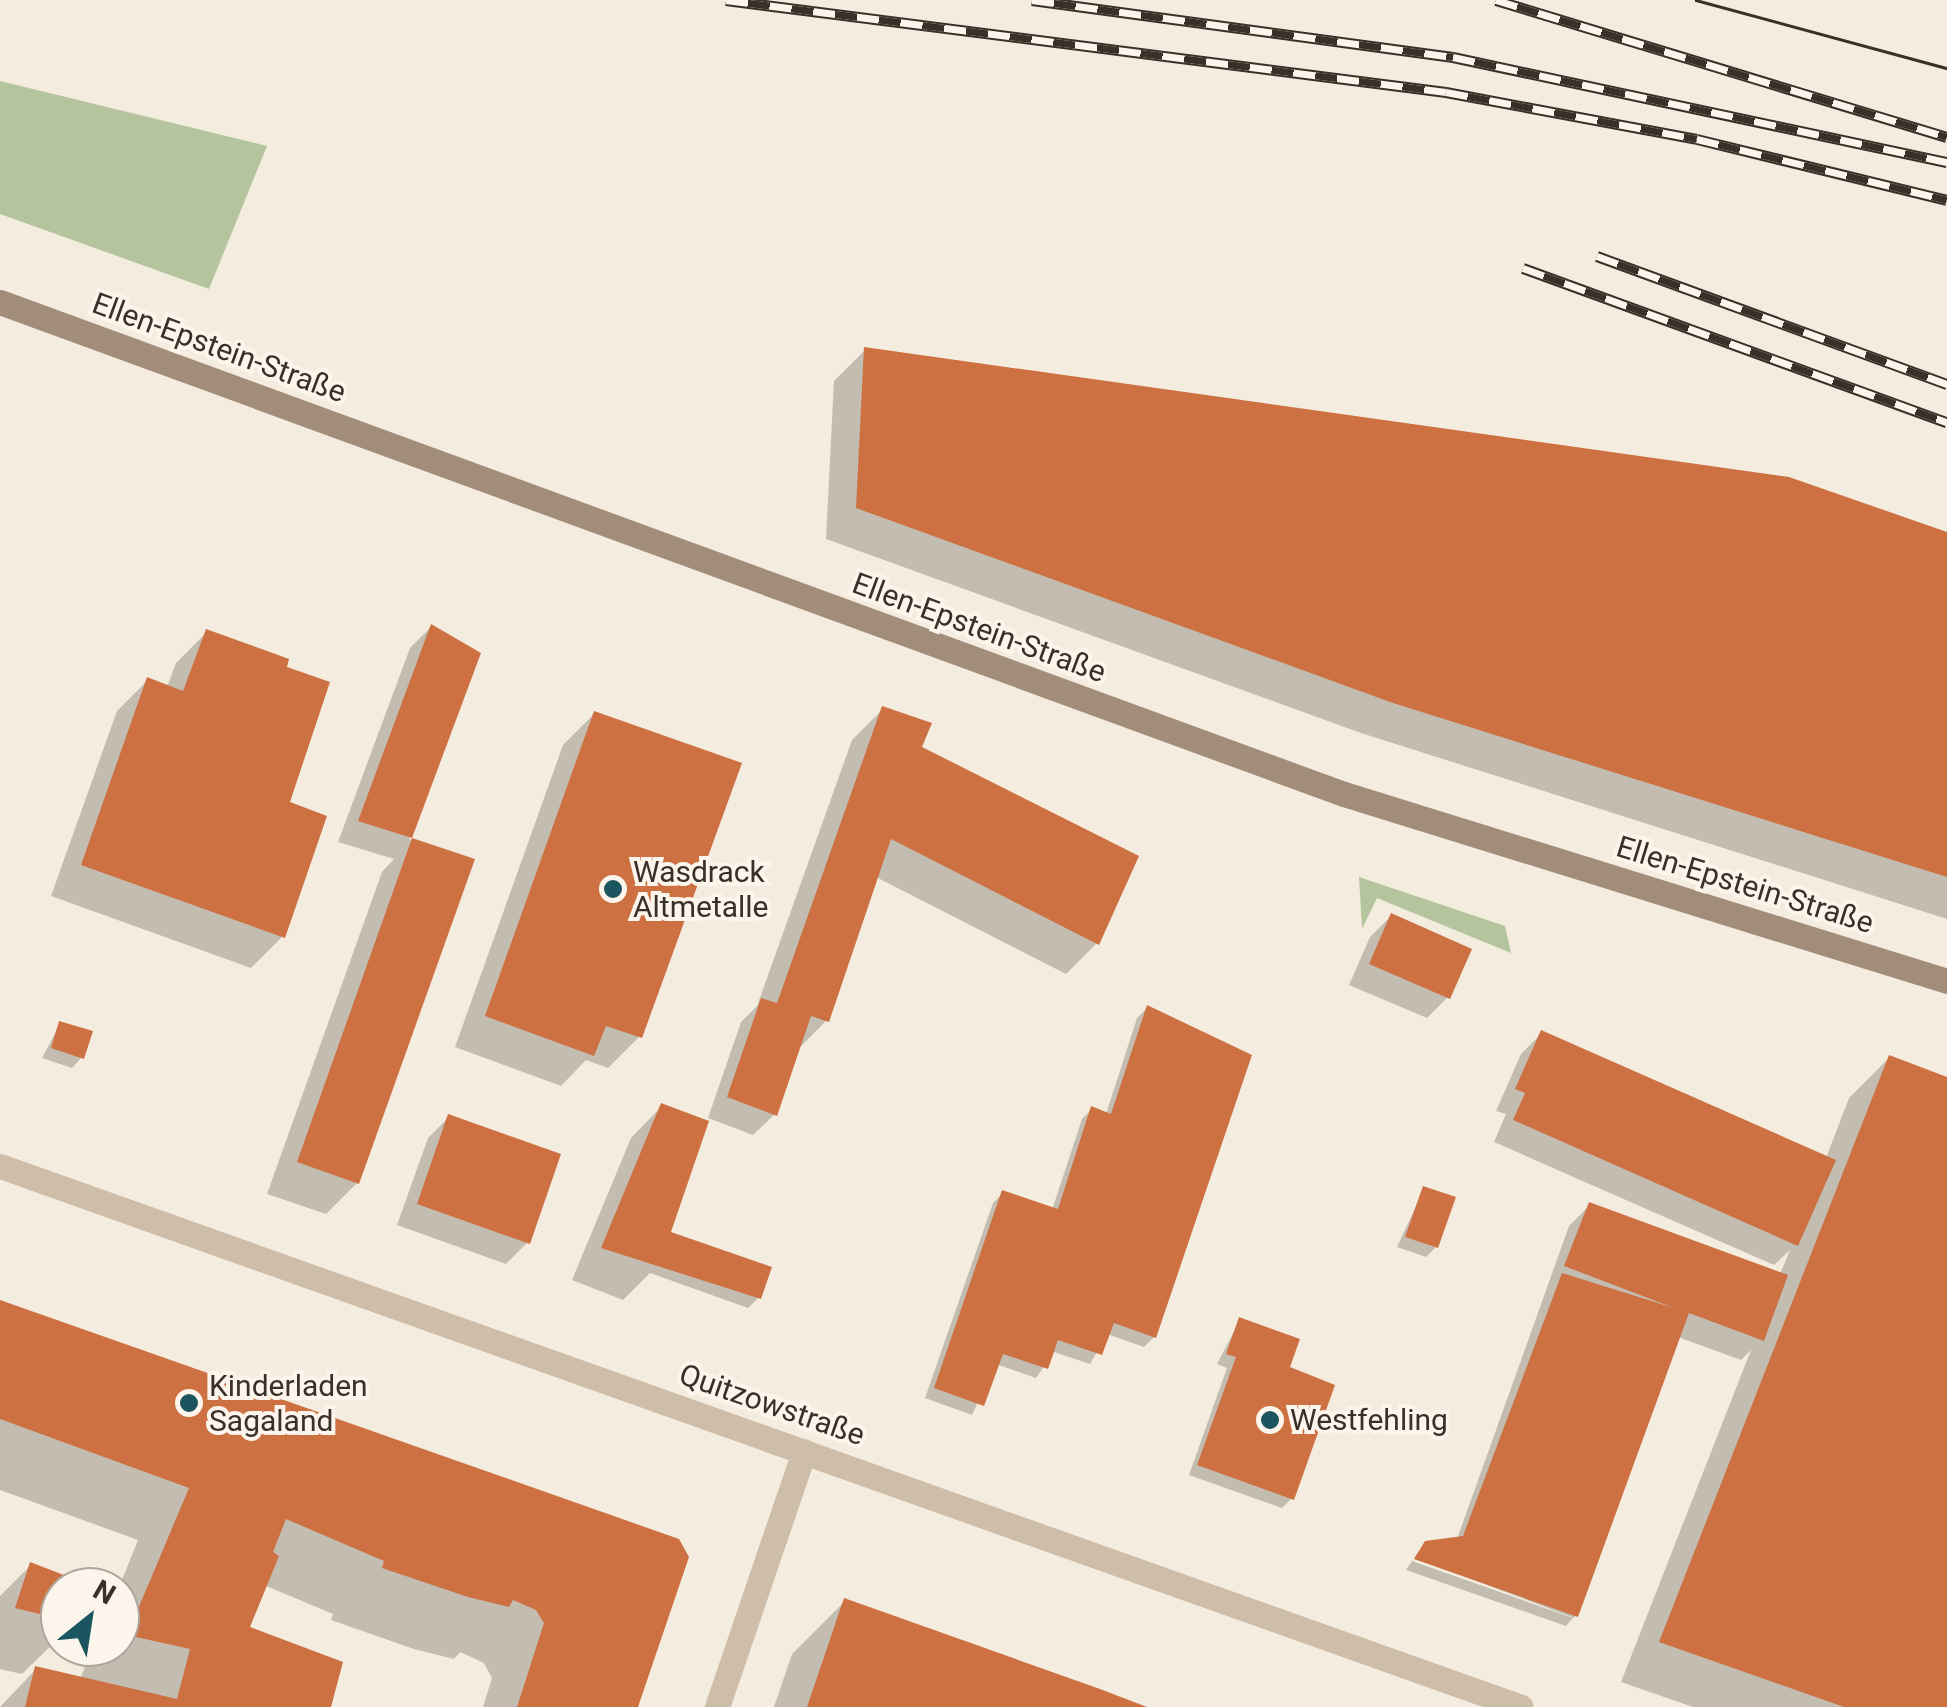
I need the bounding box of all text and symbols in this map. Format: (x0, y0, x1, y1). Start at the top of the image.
street label: Ellen-Epstein-Straße (87, 285, 351, 411)
street label: Ellen-Epstein-Straße (847, 565, 1111, 691)
street label: Ellen-Epstein-Straße (1612, 829, 1878, 941)
place label: Wasdrack Altmetalle (633, 854, 769, 924)
marker: Wasdrack Altmetalle (602, 878, 624, 900)
street label: Quitzowstraße (675, 1356, 869, 1454)
place label: Kinderladen Sagaland (209, 1368, 368, 1438)
marker: Kinderladen Sagaland (178, 1392, 200, 1414)
place label: Westfehling (1290, 1402, 1448, 1438)
marker: Westfehling (1259, 1409, 1281, 1431)
north arrow (40, 1567, 140, 1667)
text: N (87, 1573, 121, 1612)

